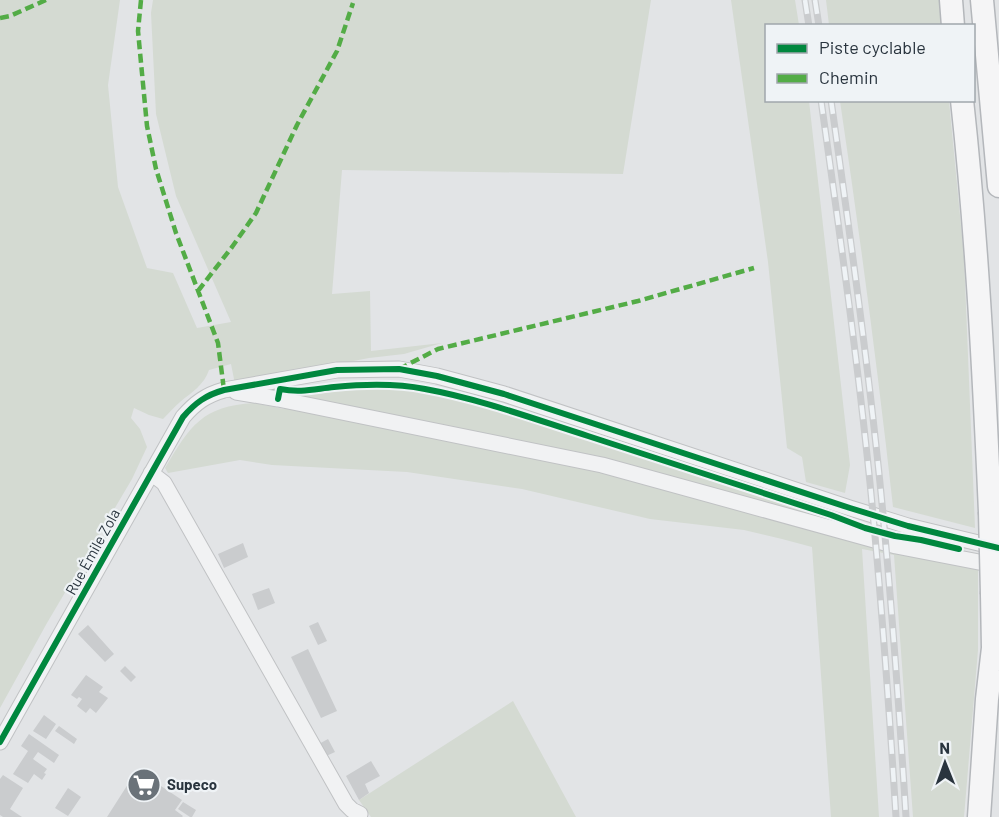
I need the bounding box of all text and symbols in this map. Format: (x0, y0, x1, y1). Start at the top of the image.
legend (765, 24, 975, 102)
text: Piste cyclable (819, 36, 926, 58)
text: Chemin (819, 66, 878, 88)
street label: Rue Émile Zola (61, 505, 123, 598)
north arrow (915, 733, 975, 793)
text: N (939, 738, 950, 757)
supermarket icon: Supeco (126, 767, 162, 803)
place label: Supeco (167, 775, 217, 793)

